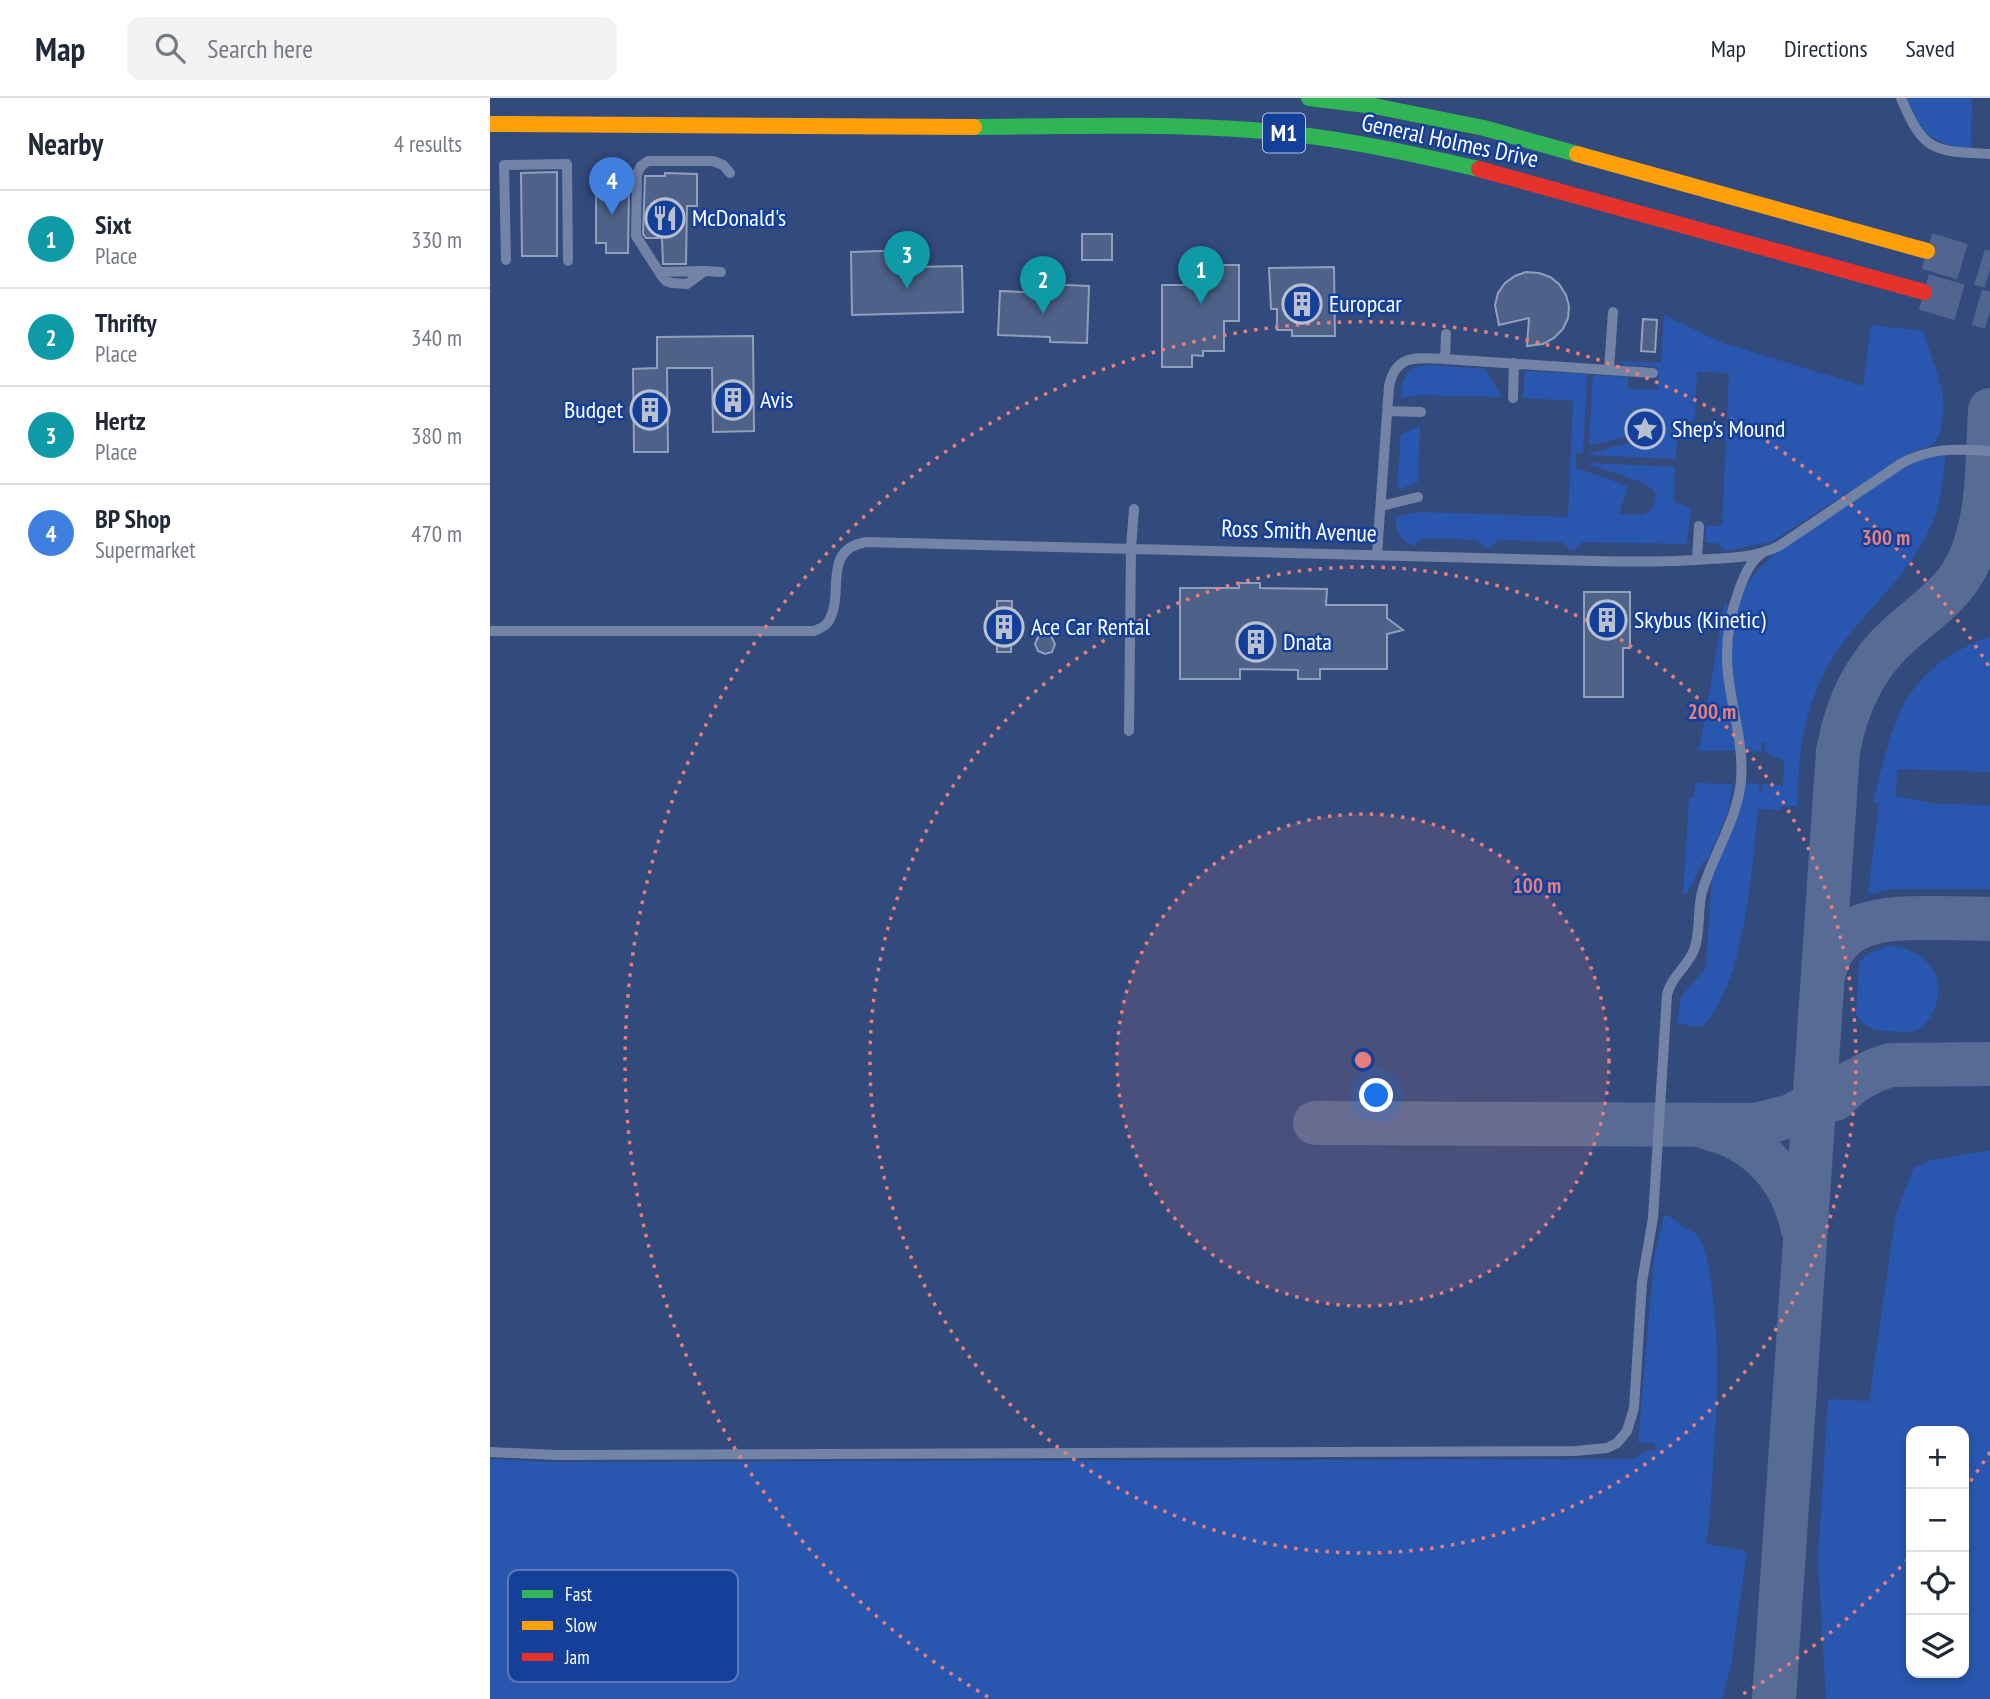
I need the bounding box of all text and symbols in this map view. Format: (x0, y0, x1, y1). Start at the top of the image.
search box (127, 17, 617, 80)
text: Map (35, 27, 85, 70)
icon: search (151, 29, 189, 67)
text: Search here (207, 32, 313, 65)
text: Map (1711, 33, 1746, 64)
text: Directions (1784, 33, 1868, 64)
text: Saved (1906, 33, 1955, 64)
street label: General Holmes Drive (1359, 107, 1541, 174)
road number: M1 (1263, 114, 1305, 152)
text: Nearby (28, 124, 103, 163)
text: 4 results (394, 129, 462, 158)
pin: 4 (589, 157, 635, 215)
restaurant icon: McDonald's (644, 197, 686, 239)
place label: McDonald's (692, 202, 786, 233)
text: Sixt (95, 208, 131, 241)
text: 1 (46, 225, 57, 254)
text: 330 m (411, 225, 462, 254)
pin: 3 (884, 231, 930, 289)
text: Place (95, 241, 137, 270)
pin: 1 (1178, 246, 1224, 304)
pin: 2 (1020, 256, 1066, 314)
building icon: Europcar (1281, 283, 1323, 325)
place label: Europcar (1329, 288, 1402, 319)
text: Thrifty (95, 306, 157, 339)
text: 2 (46, 323, 57, 352)
text: 340 m (411, 323, 462, 352)
text: Place (95, 339, 137, 368)
building icon: Avis (712, 379, 754, 421)
place label: Avis (760, 384, 793, 415)
building icon: Budget (629, 389, 671, 431)
place label: Budget (564, 394, 623, 425)
text: Hertz (95, 404, 146, 437)
place icon: Shep's Mound (1624, 408, 1666, 450)
place label: Shep's Mound (1672, 413, 1785, 444)
text: 3 (46, 421, 57, 450)
text: 380 m (411, 421, 462, 450)
text: Place (95, 437, 137, 466)
text: BP Shop (95, 502, 171, 535)
street label: Ross Smith Avenue (1221, 512, 1377, 549)
text: 4 (46, 519, 57, 548)
text: 470 m (411, 519, 462, 548)
text: 300 m (1862, 524, 1910, 551)
text: Supermarket (95, 535, 196, 564)
building icon: Skybus (Kinetic) (1586, 599, 1628, 641)
place label: Skybus (Kinetic) (1634, 604, 1766, 635)
building icon: Ace Car Rental (983, 606, 1025, 648)
place label: Ace Car Rental (1031, 611, 1150, 642)
building icon: Dnata (1235, 621, 1277, 663)
place label: Dnata (1283, 626, 1332, 657)
text: 200 m (1688, 698, 1736, 725)
text: 100 m (1513, 872, 1561, 899)
centre of rings (1351, 1048, 1375, 1072)
your location (1359, 1078, 1393, 1112)
map controls (1906, 1426, 1969, 1678)
button: + (1906, 1426, 1969, 1489)
button: − (1906, 1489, 1969, 1552)
button: locate (1906, 1552, 1969, 1615)
legend (508, 1570, 738, 1682)
text: Fast (565, 1582, 593, 1606)
text: Slow (565, 1613, 598, 1637)
button: layers (1906, 1615, 1969, 1678)
text: Jam (564, 1645, 590, 1669)

